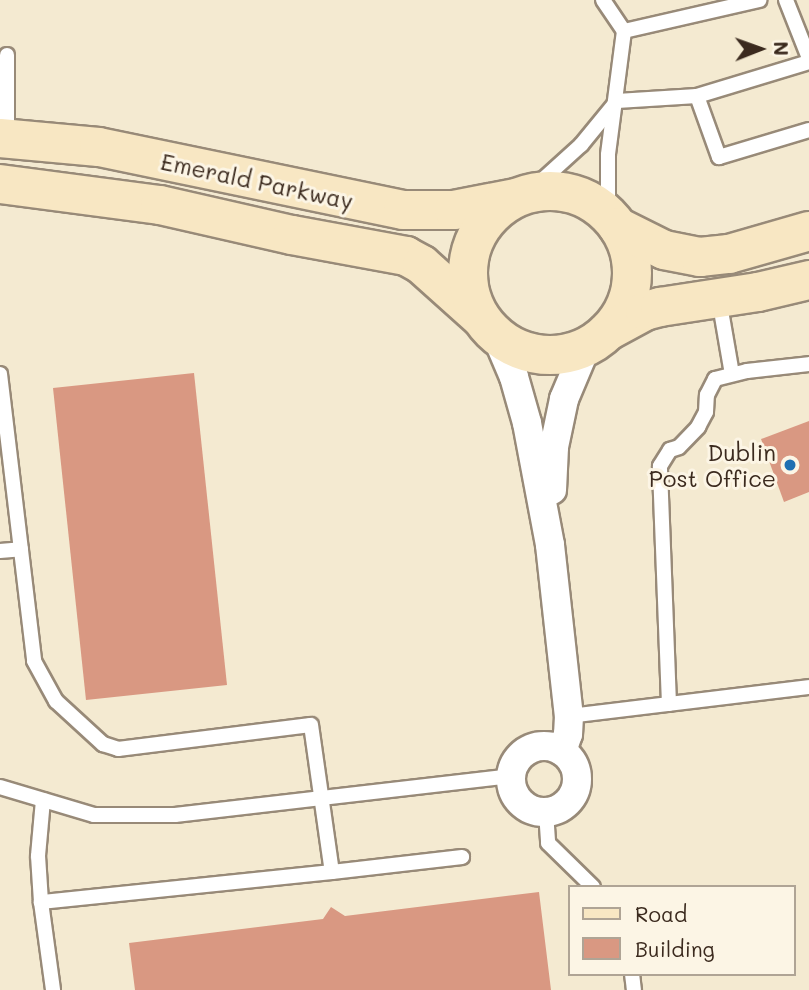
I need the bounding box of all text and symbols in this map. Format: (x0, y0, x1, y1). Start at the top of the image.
north arrow (725, 14, 795, 84)
text: N (769, 41, 794, 56)
street label: Emerald Parkway (158, 147, 356, 215)
place label: Dublin Post Office (649, 438, 776, 492)
marker: Dublin Post Office (782, 457, 798, 473)
legend (568, 885, 795, 976)
text: Road (635, 900, 687, 927)
text: Building (635, 935, 715, 962)

